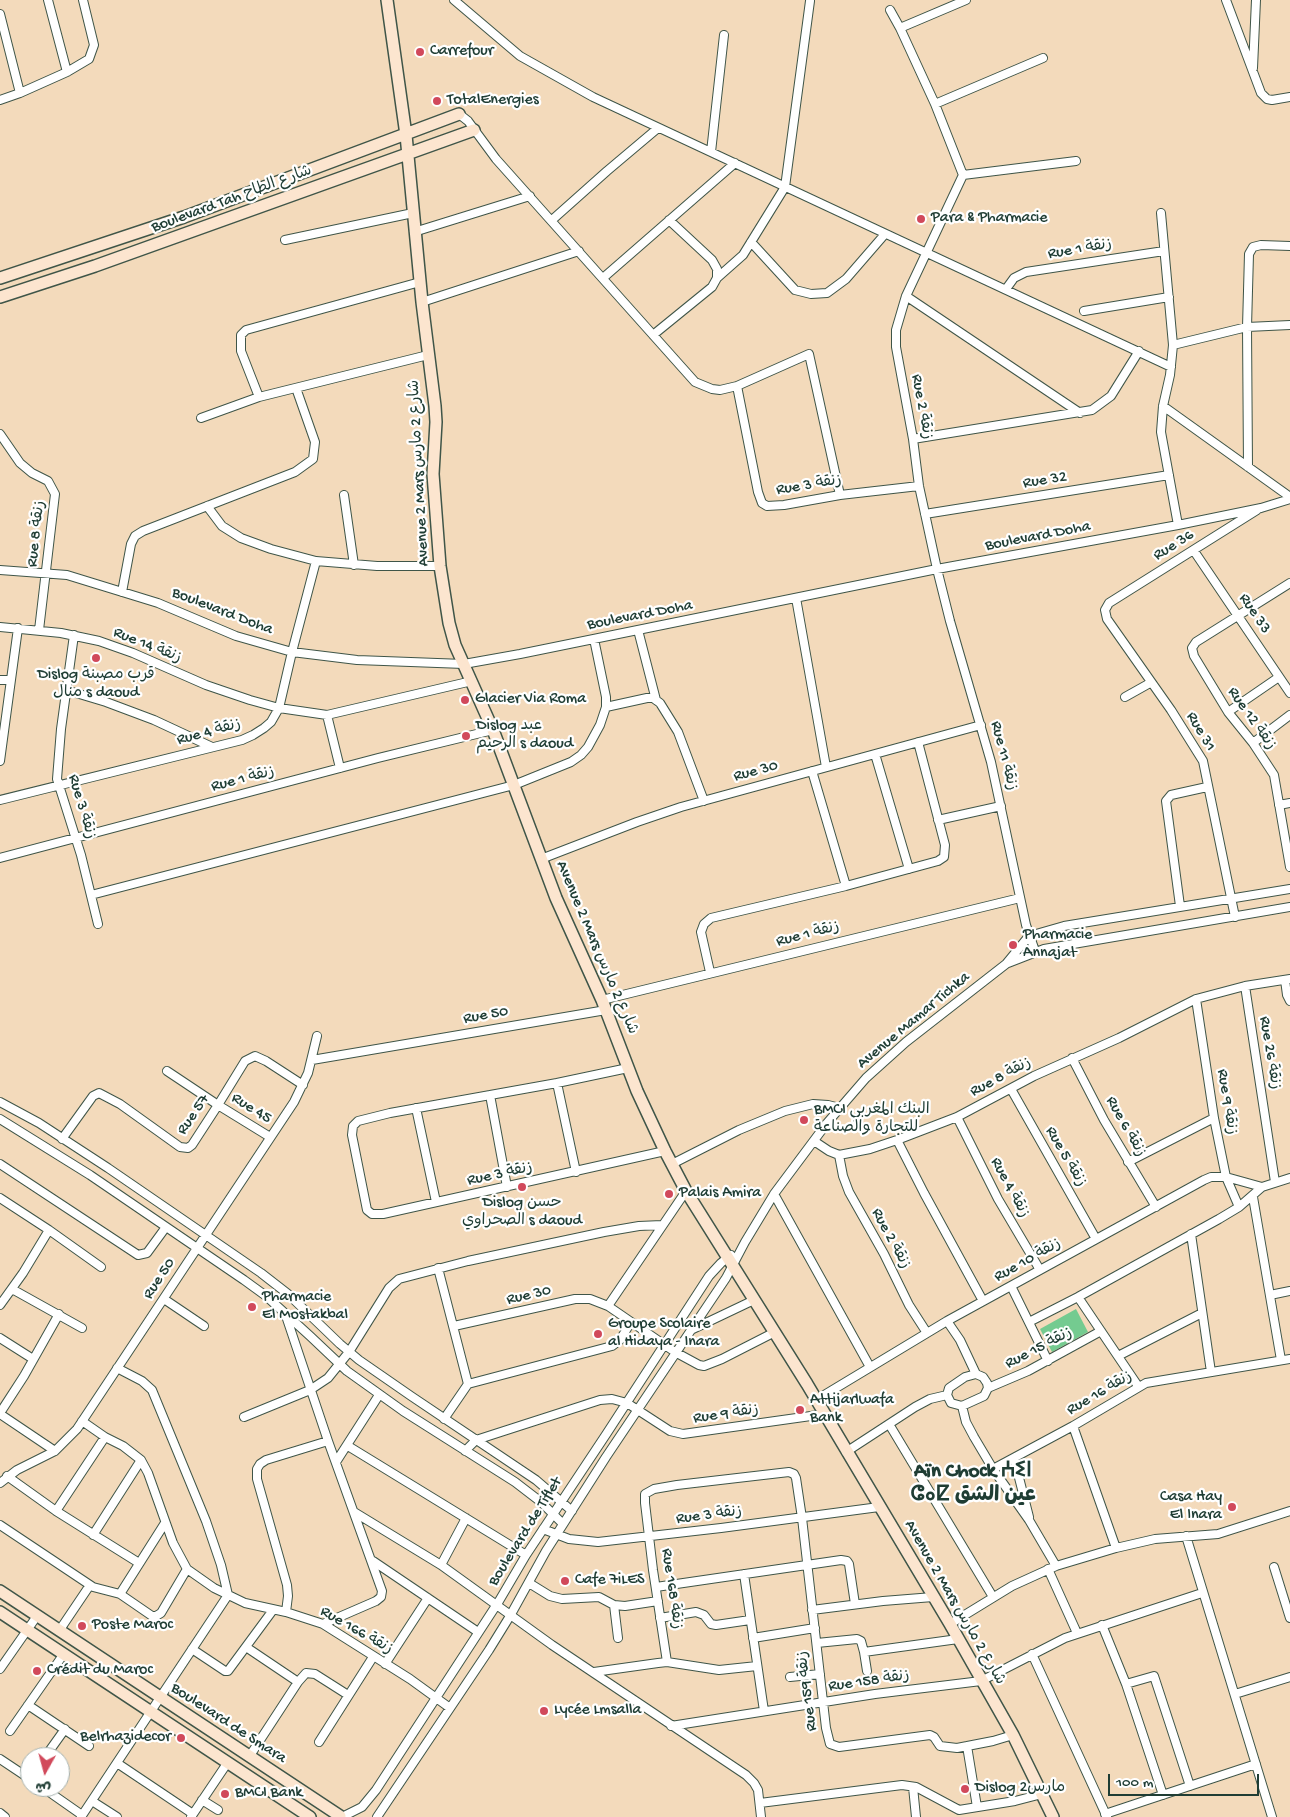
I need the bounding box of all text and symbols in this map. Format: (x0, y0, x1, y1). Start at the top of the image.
place label: Carrefour (430, 42, 494, 62)
marker: Carrefour (414, 46, 426, 58)
place label: TotalEnergies (447, 91, 539, 111)
marker: TotalEnergies (431, 95, 443, 107)
street label: Boulevard Tah شارع الطاح (149, 162, 315, 238)
place label: Para & Pharmacie (931, 209, 1048, 229)
marker: Para & Pharmacie (915, 213, 927, 225)
street label: Rue 1 زنقة (1047, 235, 1113, 265)
street label: Rue 2 زنقة (906, 373, 936, 441)
street label: Avenue 2 Mars شارع 2 مارس (406, 379, 434, 567)
street label: Rue 32 (1022, 468, 1068, 494)
street label: Rue 3 زنقة (775, 471, 843, 501)
street label: Rue 8 زنقة (23, 500, 51, 568)
street label: Boulevard Doha (984, 517, 1092, 557)
street label: Rue 36 (1150, 526, 1198, 566)
street label: Boulevard Doha (169, 584, 275, 640)
street label: Rue 33 (1234, 590, 1274, 638)
street label: Boulevard Doha (586, 596, 694, 636)
street label: Rue 14 زنقة (110, 624, 184, 668)
marker: Dislog قرب مصبنة منال s daoud (90, 652, 102, 664)
place label: Dislog قرب مصبنة منال s daoud (37, 666, 155, 704)
street label: Rue 12 زنقة (1222, 684, 1280, 754)
place label: Glacier Via Roma (475, 690, 586, 710)
marker: Glacier Via Roma (459, 694, 471, 706)
street label: Rue 31 (1181, 709, 1219, 755)
street label: Rue 4 زنقة (175, 715, 243, 751)
place label: Dislog عبد الرحيم s daoud (476, 717, 573, 755)
street label: Rue 11 زنقة (985, 719, 1021, 793)
marker: Dislog عبد الرحيم s daoud (460, 730, 472, 742)
street label: Rue 30 (732, 757, 780, 787)
street label: Rue 1 زنقة (209, 763, 277, 797)
street label: Rue 3 زنقة (63, 773, 99, 841)
street label: Avenue 2 Mars شارع 2 مارس (551, 858, 641, 1038)
street label: Rue 1 زنقة (774, 918, 842, 952)
place label: Pharmacie Annajat (1023, 926, 1092, 964)
marker: Pharmacie Annajat (1007, 939, 1019, 951)
street label: Avenue Mamar Tichka (854, 968, 974, 1074)
street label: Rue 50 (462, 1003, 510, 1029)
street label: Rue 26 زنقة (1254, 1015, 1284, 1091)
street label: Rue 8 زنقة (967, 1054, 1035, 1102)
street label: Rue 9 زنقة (1211, 1068, 1241, 1136)
street label: Rue 45 (227, 1089, 275, 1129)
street label: Rue 57 (174, 1091, 214, 1139)
street label: Rue 6 زنقة (1101, 1093, 1149, 1161)
place label: BMCI البنك المغربي للتجارة والصناعة (814, 1101, 930, 1139)
marker: BMCI البنك المغربي للتجارة والصناعة (798, 1114, 810, 1126)
street label: Rue 5 زنقة (1040, 1123, 1090, 1191)
street label: Rue 4 زنقة (985, 1155, 1033, 1221)
street label: Rue 3 زنقة (466, 1159, 534, 1191)
marker: Dislog حسن الصحراوي s daoud (516, 1181, 528, 1193)
place label: Palais Amira (679, 1184, 761, 1204)
marker: Palais Amira (663, 1188, 675, 1200)
place label: Dislog حسن الصحراوي s daoud (462, 1194, 582, 1232)
street label: Rue 2 زنقة (866, 1205, 914, 1273)
street label: Rue 10 زنقة (991, 1235, 1065, 1287)
street label: Rue 50 (140, 1255, 180, 1303)
street label: Rue 30 (505, 1282, 553, 1310)
place label: Pharmacie El Mostakbal (262, 1288, 348, 1326)
marker: Pharmacie El Mostakbal (246, 1301, 258, 1313)
place label: Groupe Scolaire al Hidaya - Inara (608, 1315, 719, 1353)
street label: Rue 15 زنقة (1002, 1324, 1076, 1374)
marker: Groupe Scolaire al Hidaya - Inara (592, 1328, 604, 1340)
street label: Rue 16 زنقة (1064, 1368, 1136, 1420)
place label: Attijarlwafa Bank (810, 1391, 894, 1429)
street label: Rue 9 زنقة (692, 1401, 760, 1429)
marker: Attijarlwafa Bank (794, 1404, 806, 1416)
district label: Aïn Chock ⵄⵉⵏ ⵛⴰⵇ عين الشق (910, 1460, 1036, 1510)
street label: Boulevard de Tiflet (485, 1474, 567, 1590)
place label: Casa Hay El Inara (1160, 1488, 1222, 1526)
marker: Casa Hay El Inara (1226, 1501, 1238, 1513)
street label: Rue 3 زنقة (675, 1502, 743, 1530)
street label: Avenue 2 Mars شارع 2 مارس (899, 1517, 1009, 1689)
street label: Rue 168 زنقة (656, 1547, 686, 1631)
place label: Cafe 7iLES (575, 1571, 645, 1591)
marker: Cafe 7iLES (559, 1575, 571, 1587)
street label: Rue 166 زنقة (316, 1603, 396, 1659)
place label: Poste Maroc (92, 1616, 173, 1636)
marker: Poste Maroc (76, 1620, 88, 1632)
street label: Rue 159 زنقة (794, 1650, 822, 1732)
place label: Crédit du Maroc (47, 1661, 153, 1681)
marker: Crédit du Maroc (31, 1665, 43, 1677)
street label: Rue 158 زنقة (827, 1667, 911, 1697)
street label: Boulevard de Smara (167, 1679, 289, 1769)
place label: Lycée Lmsalla (554, 1701, 641, 1721)
marker: Lycée Lmsalla (538, 1705, 550, 1717)
place label: Belrhazidecor (80, 1728, 171, 1748)
marker: Belrhazidecor (175, 1732, 187, 1744)
north arrow (20, 1747, 70, 1797)
scale bar (1110, 1764, 1261, 1796)
text: 100 m (1116, 1774, 1153, 1792)
text: ش (35, 1777, 52, 1796)
place label: Dislog 2مارس (975, 1779, 1065, 1799)
marker: Dislog 2مارس (959, 1783, 971, 1795)
place label: BMCI Bank (235, 1784, 302, 1804)
marker: BMCI Bank (219, 1788, 231, 1800)

